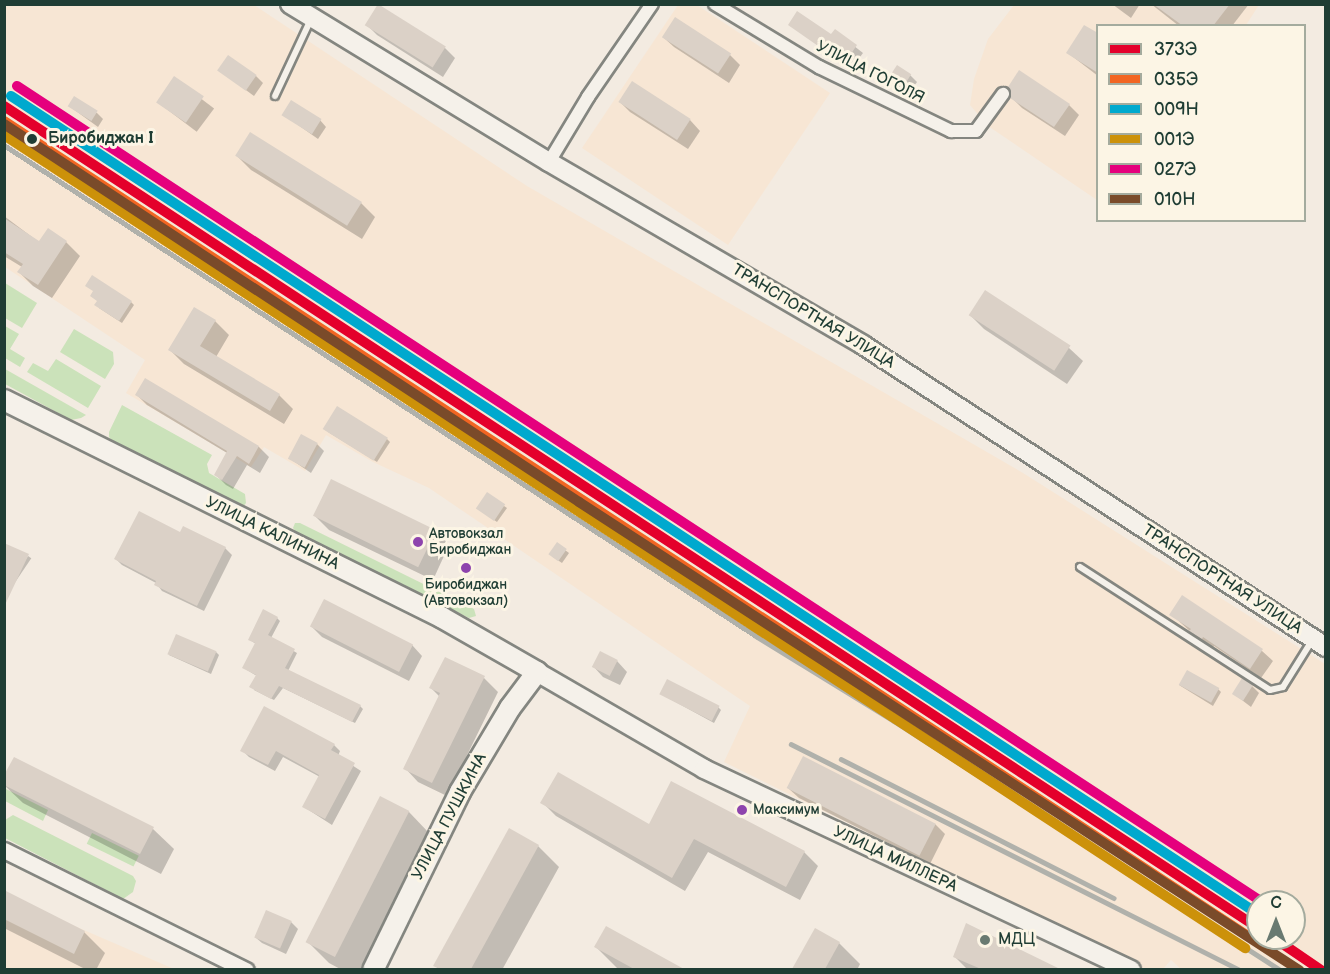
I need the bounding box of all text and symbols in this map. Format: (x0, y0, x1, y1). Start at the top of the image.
legend (1096, 24, 1306, 222)
street label: УЛИЦА ГОГОЛЯ (813, 37, 927, 109)
text: 373Э (1154, 39, 1197, 60)
text: 035Э (1154, 69, 1198, 90)
text: 009Н (1154, 99, 1199, 120)
marker: Биробиджан I (21, 128, 43, 150)
place label: Биробиджан I (48, 129, 154, 149)
text: 001Э (1154, 129, 1194, 150)
text: 027Э (1154, 159, 1196, 180)
text: 010Н (1154, 189, 1196, 210)
street label: ТРАНСПОРТНАЯ УЛИЦА (728, 261, 898, 373)
street label: УЛИЦА КАЛИНИНА (202, 493, 342, 575)
street label: ТРАНСПОРТНАЯ УЛИЦА (1139, 521, 1305, 639)
place label: Автовокзал Биробиджан (429, 526, 511, 558)
marker: Автовокзал Биробиджан (412, 536, 424, 548)
marker: Биробиджан (Автовокзал) (460, 562, 472, 574)
place label: Биробиджан (Автовокзал) (424, 577, 508, 610)
street label: УЛИЦА ПУШКИНА (409, 751, 491, 883)
place label: Максимум (753, 802, 820, 818)
marker: Максимум (736, 804, 748, 816)
street label: УЛИЦА МИЛЛЕРА (830, 823, 960, 897)
north arrow (1246, 890, 1306, 950)
text: С (1270, 894, 1282, 913)
place label: МДЦ (998, 930, 1035, 950)
marker: МДЦ (976, 931, 994, 949)

